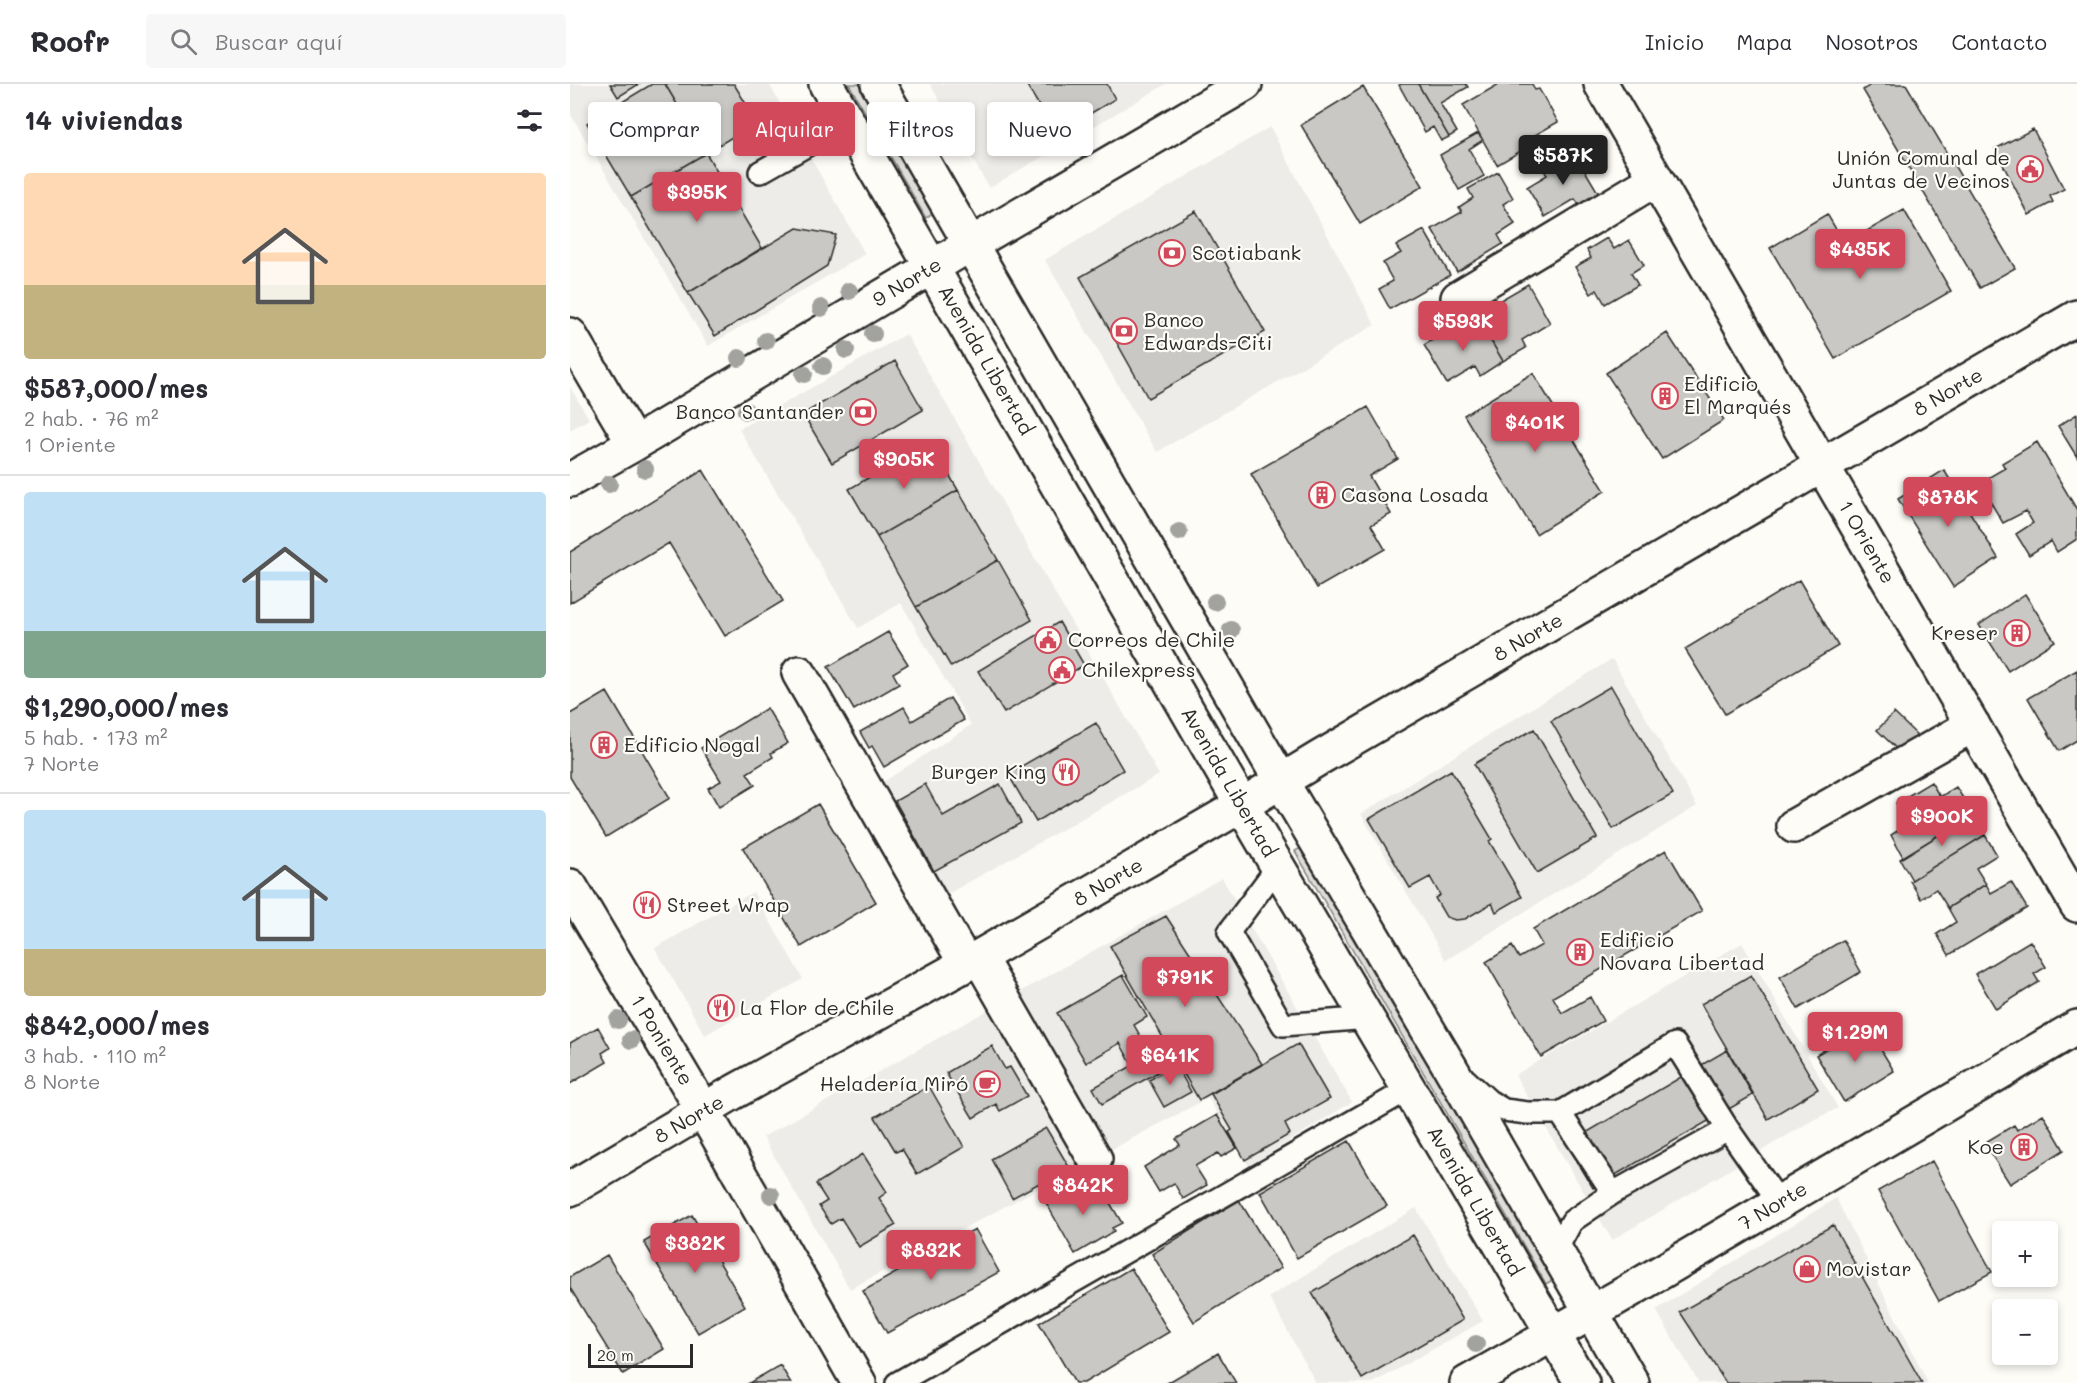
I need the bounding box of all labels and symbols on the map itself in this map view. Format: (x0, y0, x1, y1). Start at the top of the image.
pin: $587K (1521, 135, 1605, 186)
place label: Unión Comunal de Juntas de Vecinos (1832, 144, 2010, 193)
public building icon: Unión Comunal de Juntas de Vecinos (2015, 154, 2045, 184)
pin: $395K (655, 172, 739, 223)
pin: $435K (1818, 229, 1902, 280)
bank icon: Scotiabank (1157, 238, 1187, 268)
place label: Scotiabank (1192, 239, 1301, 265)
street label: 9 Norte (867, 250, 946, 312)
street label: Avenida Libertad (933, 280, 1040, 439)
pin: $593K (1421, 301, 1505, 352)
place label: Banco Edwards-Citi (1144, 306, 1272, 355)
bank icon: Banco Edwards-Citi (1109, 316, 1139, 346)
street label: 8 Norte (1908, 361, 1987, 421)
place label: Edificio El Marqués (1684, 370, 1792, 419)
building icon: Edificio El Marqués (1650, 381, 1680, 411)
bank icon: Banco Santander (848, 397, 878, 427)
place label: Banco Santander (676, 398, 844, 424)
pin: $401K (1493, 402, 1577, 453)
pin: $905K (862, 439, 946, 490)
pin: $878K (1906, 477, 1990, 528)
building icon: Casona Losada (1307, 480, 1337, 510)
place label: Casona Losada (1341, 481, 1489, 507)
street label: 1 Oriente (1834, 495, 1902, 588)
street label: 8 Norte (1488, 606, 1567, 666)
building icon: Kreser (2002, 618, 2032, 648)
place label: Kreser (1931, 619, 1998, 645)
public building icon: Correos de Chile (1033, 625, 1063, 655)
place label: Correos de Chile (1068, 626, 1235, 652)
public building icon: Chilexpress (1047, 655, 1077, 685)
place label: Chilexpress (1082, 656, 1195, 682)
street label: Avenida Libertad (1176, 702, 1283, 861)
building icon: Edificio Nogal (589, 730, 619, 760)
place label: Edificio Nogal (624, 731, 760, 757)
restaurant icon: Burger King (1051, 757, 1081, 787)
place label: Burger King (931, 758, 1046, 784)
pin: $900K (1900, 796, 1984, 847)
street label: 8 Norte (1068, 851, 1147, 911)
restaurant icon: Street Wrap (632, 890, 662, 920)
place label: Street Wrap (667, 891, 789, 917)
place label: Edificio Novara Libertad (1600, 926, 1764, 975)
building icon: Edificio Novara Libertad (1565, 937, 1595, 967)
pin: $791K (1143, 957, 1227, 1008)
street label: 1 Poniente (626, 989, 700, 1090)
restaurant icon: La Flor de Chile (706, 993, 736, 1023)
place label: La Flor de Chile (740, 994, 894, 1020)
pin: $1.29M (1806, 1012, 1904, 1063)
pin: $641K (1128, 1035, 1212, 1086)
cafe icon: Heladería Miró (972, 1069, 1002, 1099)
place label: Heladería Miró (820, 1070, 968, 1096)
street label: 8 Norte (649, 1088, 728, 1148)
street label: Avenida Libertad (1422, 1121, 1529, 1280)
building icon: Koe (2009, 1132, 2039, 1162)
place label: Koe (1968, 1133, 2004, 1159)
pin: $842K (1041, 1165, 1125, 1216)
street label: 7 Norte (1733, 1175, 1811, 1236)
pin: $382K (653, 1223, 737, 1274)
pin: $832K (889, 1230, 973, 1281)
shop icon: Movistar (1792, 1254, 1822, 1284)
place label: Movistar (1826, 1255, 1912, 1281)
scale bar (588, 1341, 693, 1368)

